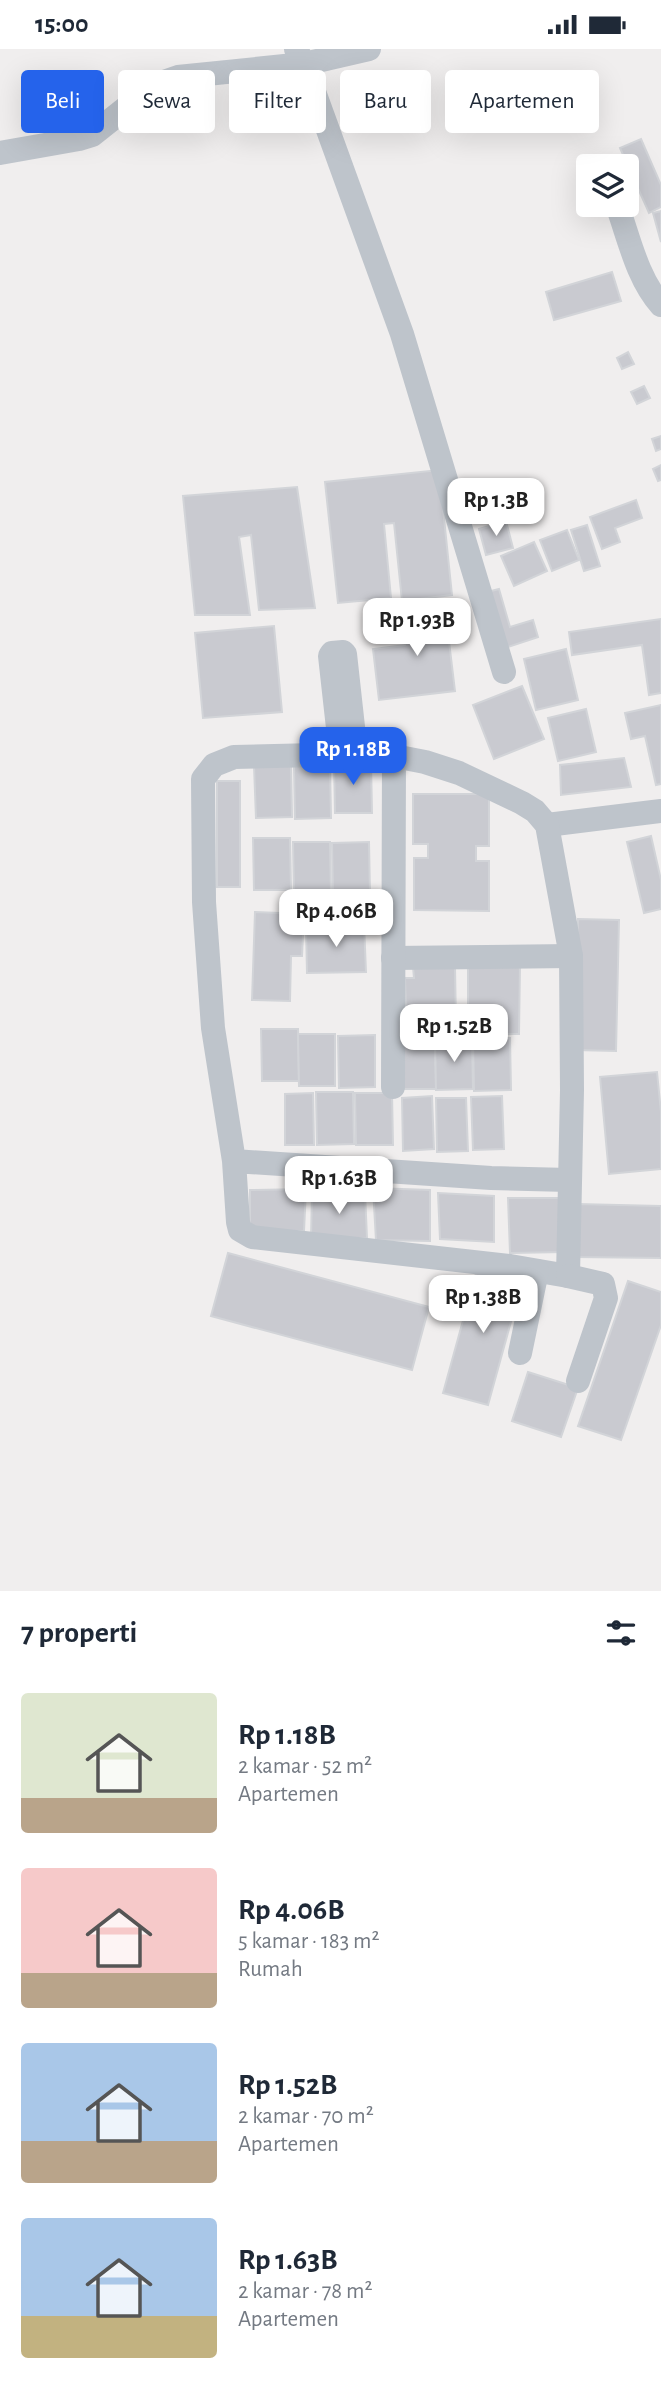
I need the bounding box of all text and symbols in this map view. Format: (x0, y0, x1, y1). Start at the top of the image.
text: 15:00 (35, 11, 89, 37)
chip: Beli (21, 70, 104, 133)
chip: Sewa (118, 70, 215, 133)
chip: Filter (229, 70, 326, 133)
chip: Baru (340, 70, 431, 133)
chip: Apartemen (445, 70, 599, 133)
map controls (576, 154, 639, 217)
button: layers (576, 154, 639, 217)
pin: Rp 1.3B (431, 479, 561, 538)
text: Rp 1.3B (463, 489, 529, 512)
pin: Rp 1.93B (345, 599, 489, 658)
text: Rp 1.93B (379, 609, 455, 632)
pin: Rp 1.18B (281, 727, 425, 787)
text: Rp 1.18B (316, 738, 390, 761)
pin: Rp 4.06B (264, 890, 408, 949)
text: Rp 4.06B (295, 900, 377, 923)
pin: Rp 1.52B (382, 1005, 526, 1064)
text: Rp 1.52B (416, 1015, 492, 1038)
pin: Rp 1.63B (267, 1157, 411, 1216)
text: Rp 1.63B (301, 1167, 377, 1190)
pin: Rp 1.38B (411, 1275, 555, 1335)
text: Rp 1.38B (445, 1286, 521, 1309)
icon: filters (602, 1614, 640, 1652)
text: 7 properti (21, 1618, 137, 1648)
text: Rp 1.18B (238, 1720, 336, 1750)
icon: home (77, 1721, 161, 1805)
text: 2 kamar · 52 m² (238, 1755, 372, 1778)
text: Apartemen (238, 1783, 339, 1806)
text: Rp 4.06B (238, 1895, 345, 1925)
icon: home (77, 1896, 161, 1980)
text: 5 kamar · 183 m² (238, 1930, 379, 1953)
text: Rumah (238, 1958, 303, 1981)
text: Rp 1.52B (238, 2070, 337, 2100)
icon: home (77, 2071, 161, 2155)
text: 2 kamar · 70 m² (238, 2105, 374, 2128)
text: Apartemen (238, 2133, 339, 2156)
text: Rp 1.63B (238, 2245, 338, 2275)
icon: home (77, 2246, 161, 2330)
text: 2 kamar · 78 m² (238, 2280, 372, 2303)
text: Apartemen (238, 2308, 339, 2331)

